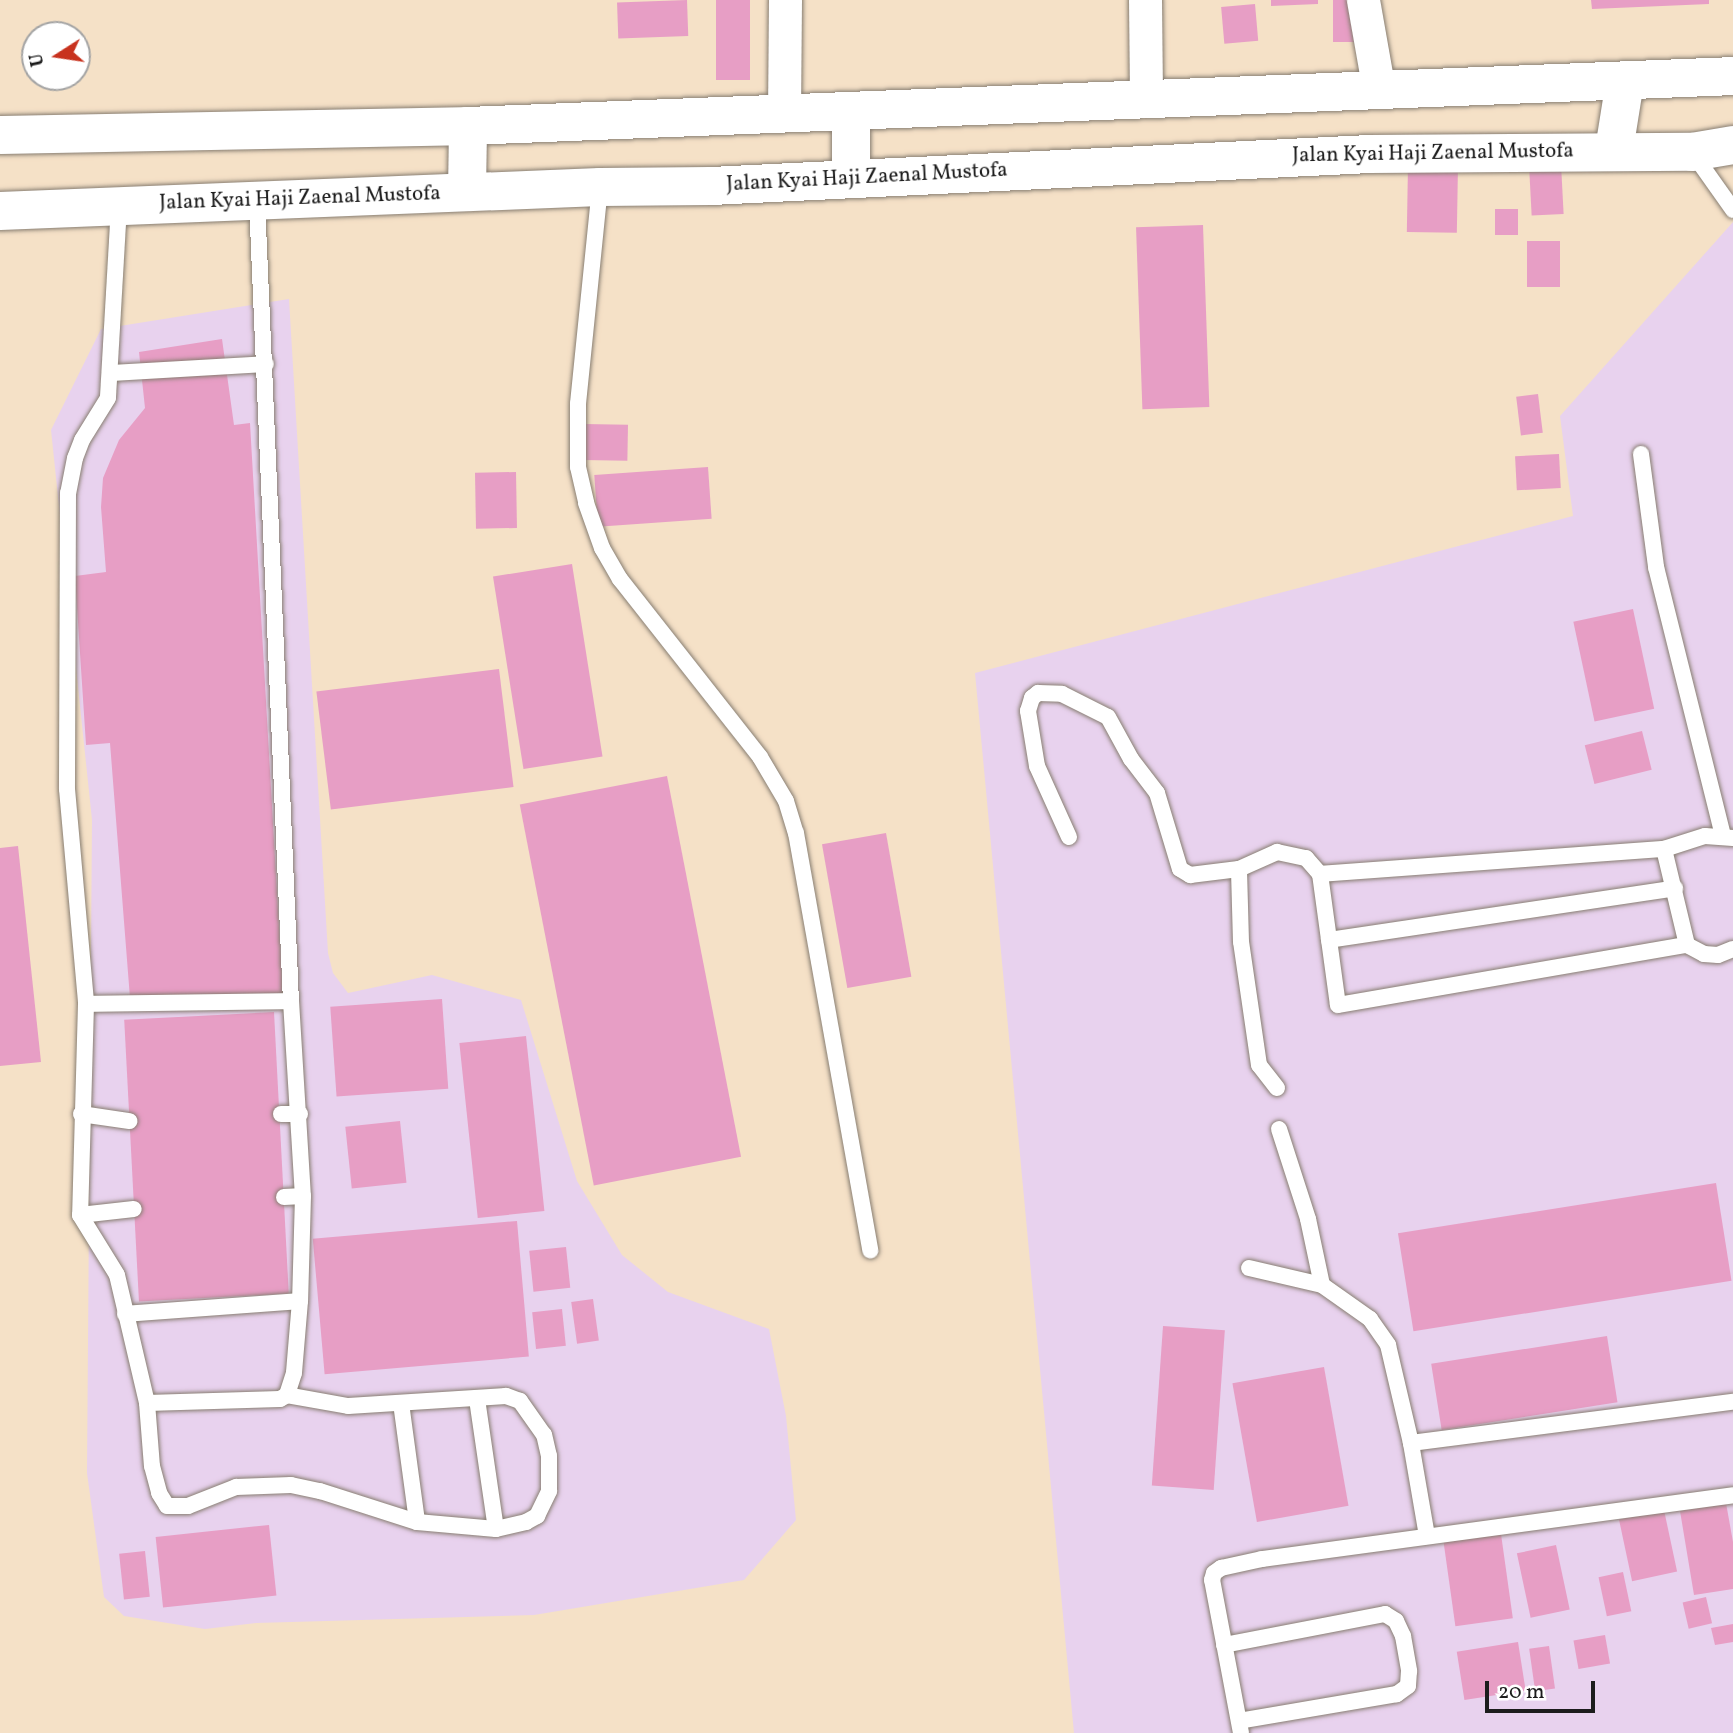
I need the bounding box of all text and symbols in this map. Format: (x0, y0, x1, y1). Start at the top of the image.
north arrow (21, 21, 91, 91)
text: U (23, 51, 51, 69)
street label: Jalan Kyai Haji Zaenal Mustofa (1292, 139, 1574, 169)
street label: Jalan Kyai Haji Zaenal Mustofa (726, 158, 1008, 198)
street label: Jalan Kyai Haji Zaenal Mustofa (159, 181, 441, 217)
scale bar (1488, 1666, 1598, 1710)
text: 20 m (1498, 1678, 1544, 1707)

